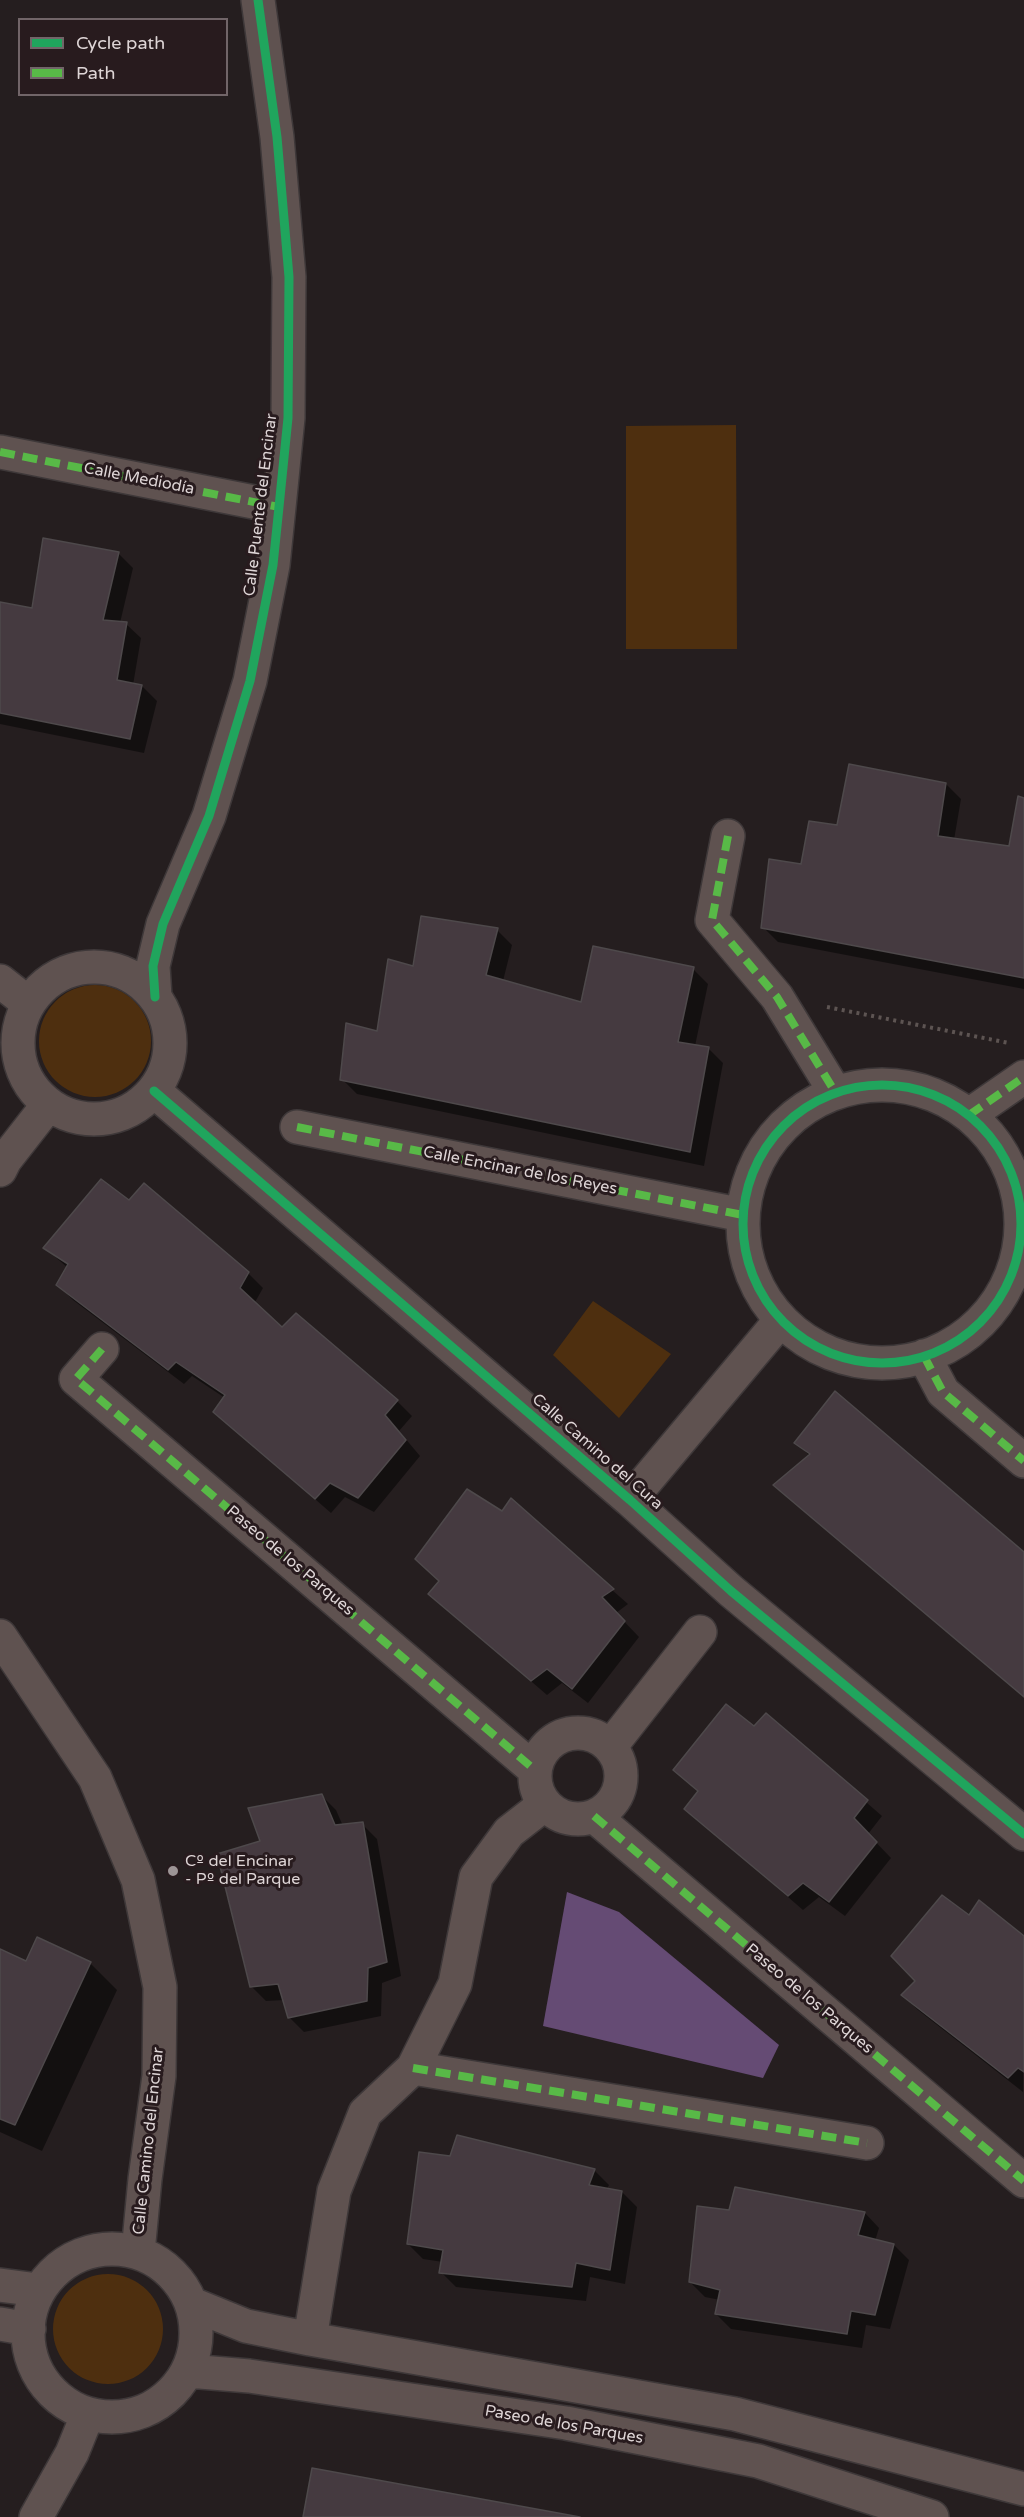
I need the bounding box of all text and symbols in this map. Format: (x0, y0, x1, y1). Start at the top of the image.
legend (18, 18, 228, 96)
text: Cycle path (76, 32, 165, 54)
text: Path (76, 62, 115, 84)
street label: Calle Puente del Encinar (240, 413, 282, 597)
street label: Calle Mediodía (82, 459, 196, 499)
street label: Calle Encinar de los Reyes (421, 1143, 619, 1199)
street label: Calle Camino del Cura (528, 1390, 666, 1514)
street label: Paseo de los Parques (222, 1502, 358, 1620)
place label: Cº del Encinar - Pº del Parque (185, 1852, 300, 1890)
marker: Cº del Encinar - Pº del Parque (166, 1864, 180, 1878)
street label: Paseo de los Parques (741, 1940, 877, 2058)
street label: Calle Camino del Encinar (130, 2046, 168, 2236)
street label: Paseo de los Parques (483, 2402, 645, 2448)

